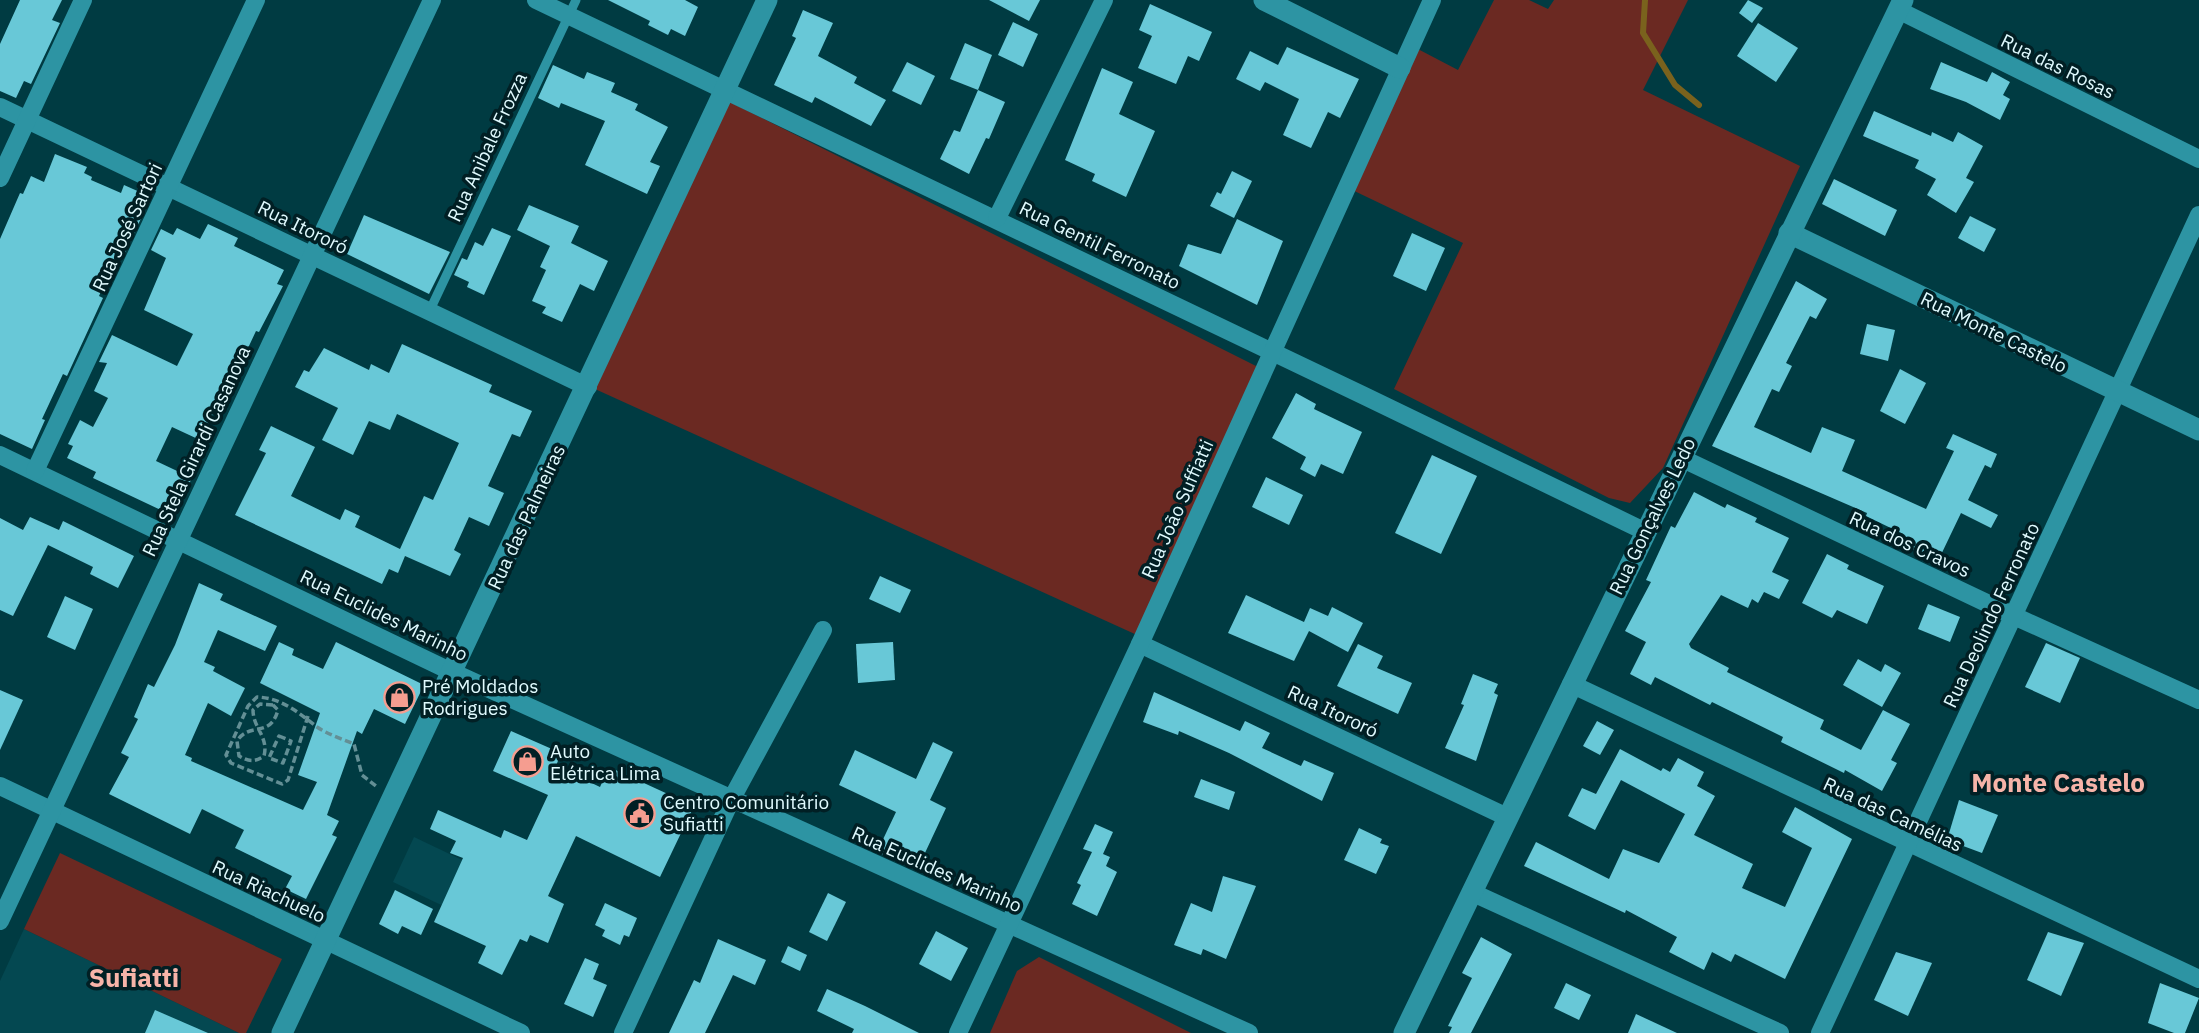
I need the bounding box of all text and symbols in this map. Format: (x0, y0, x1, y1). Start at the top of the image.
street label: Rua das Rosas (1997, 28, 2119, 104)
street label: Rua Anibale Frozza (442, 69, 532, 225)
street label: Rua José Sartori (87, 159, 167, 295)
street label: Rua Itororó (254, 195, 352, 259)
street label: Rua Gentil Ferronato (1015, 196, 1185, 294)
street label: Rua Monte Castelo (1917, 286, 2071, 378)
street label: Rua Stela Girardi Casanova (137, 342, 255, 560)
street label: Rua Gonçalves Ledo (1604, 434, 1700, 598)
street label: Rua João Suffiatti (1136, 436, 1218, 582)
street label: Rua das Palmeiras (482, 441, 570, 593)
street label: Rua dos Cravos (1846, 505, 1974, 583)
street label: Rua Deolindo Ferronato (1938, 519, 2044, 711)
street label: Rua Euclides Marinho (296, 564, 472, 666)
place label: Pré Moldados Rodrigues (422, 674, 538, 720)
shop icon: Pré Moldados Rodrigues (382, 680, 416, 714)
street label: Rua Itororó (1284, 680, 1382, 742)
place label: Auto Elétrica Lima (550, 739, 660, 785)
shop icon: Auto Elétrica Lima (510, 745, 544, 779)
district label: Monte Castelo (1971, 765, 2145, 799)
street label: Rua das Camélias (1820, 771, 1966, 857)
place label: Centro Comunitário Sufiatti (663, 790, 829, 836)
public building icon: Centro Comunitário Sufiatti (623, 796, 657, 830)
street label: Rua Euclides Marinho (848, 821, 1026, 917)
street label: Rua Riachuelo (209, 854, 329, 928)
district label: Sufiatti (89, 960, 179, 994)

